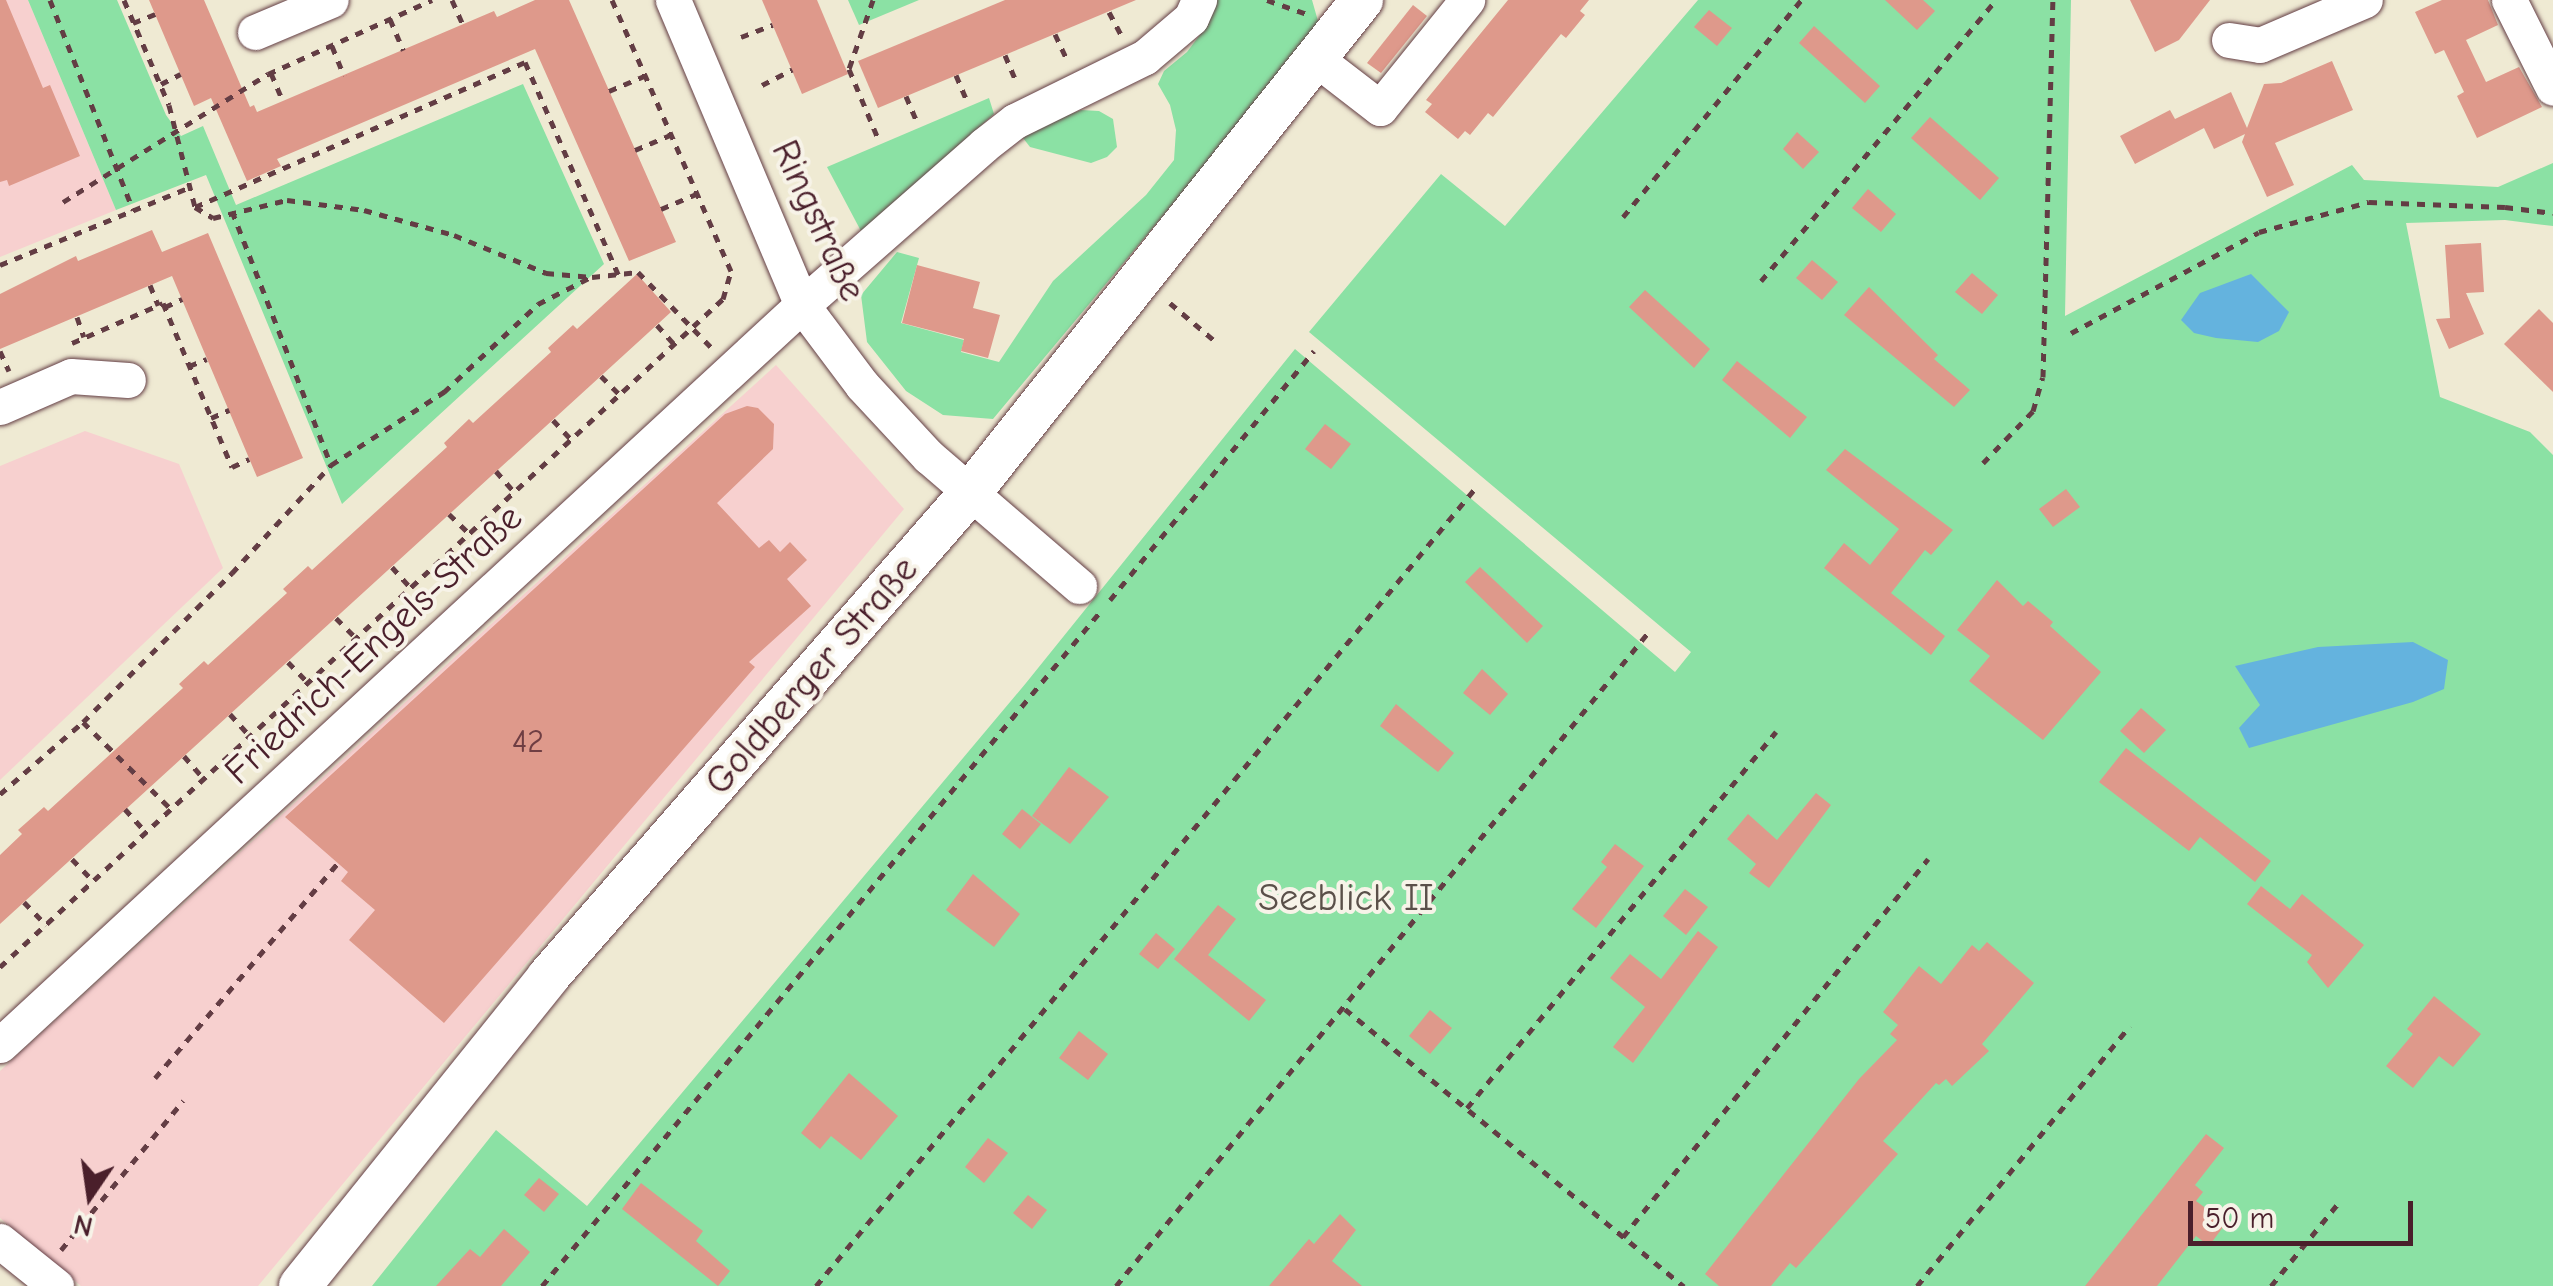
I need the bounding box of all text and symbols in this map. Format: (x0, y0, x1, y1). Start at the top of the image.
street label: Ringstraße (761, 133, 875, 309)
street label: Friedrich-Engels-Straße (216, 495, 532, 795)
street label: Goldberger Straße (696, 548, 928, 804)
house number: 42 (512, 723, 544, 761)
park label: Seeblick II (1258, 876, 1434, 922)
north arrow (40, 1146, 140, 1246)
scale bar (2193, 1181, 2418, 1243)
text: 50 m (2205, 1201, 2274, 1236)
text: N (71, 1208, 96, 1243)

